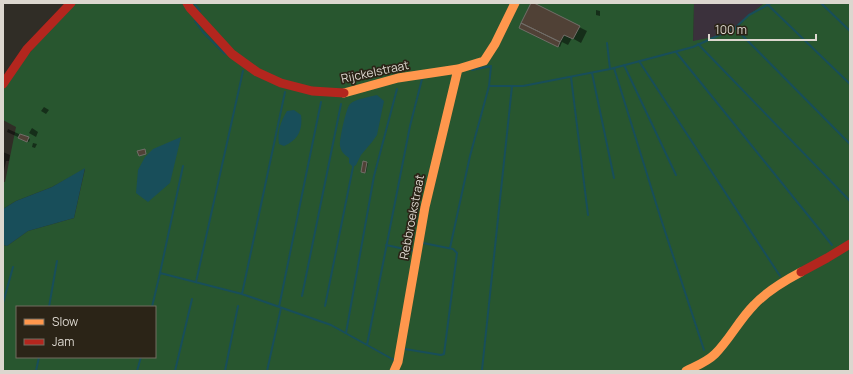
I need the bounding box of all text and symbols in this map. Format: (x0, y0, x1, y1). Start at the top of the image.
scale bar (709, 16, 816, 42)
text: 100 m (715, 21, 747, 38)
street label: Rijckelstraat (339, 56, 411, 87)
street label: Rebbroekstraat (395, 173, 428, 261)
legend (16, 306, 156, 358)
text: Slow (52, 313, 78, 330)
text: Jam (52, 333, 74, 350)

